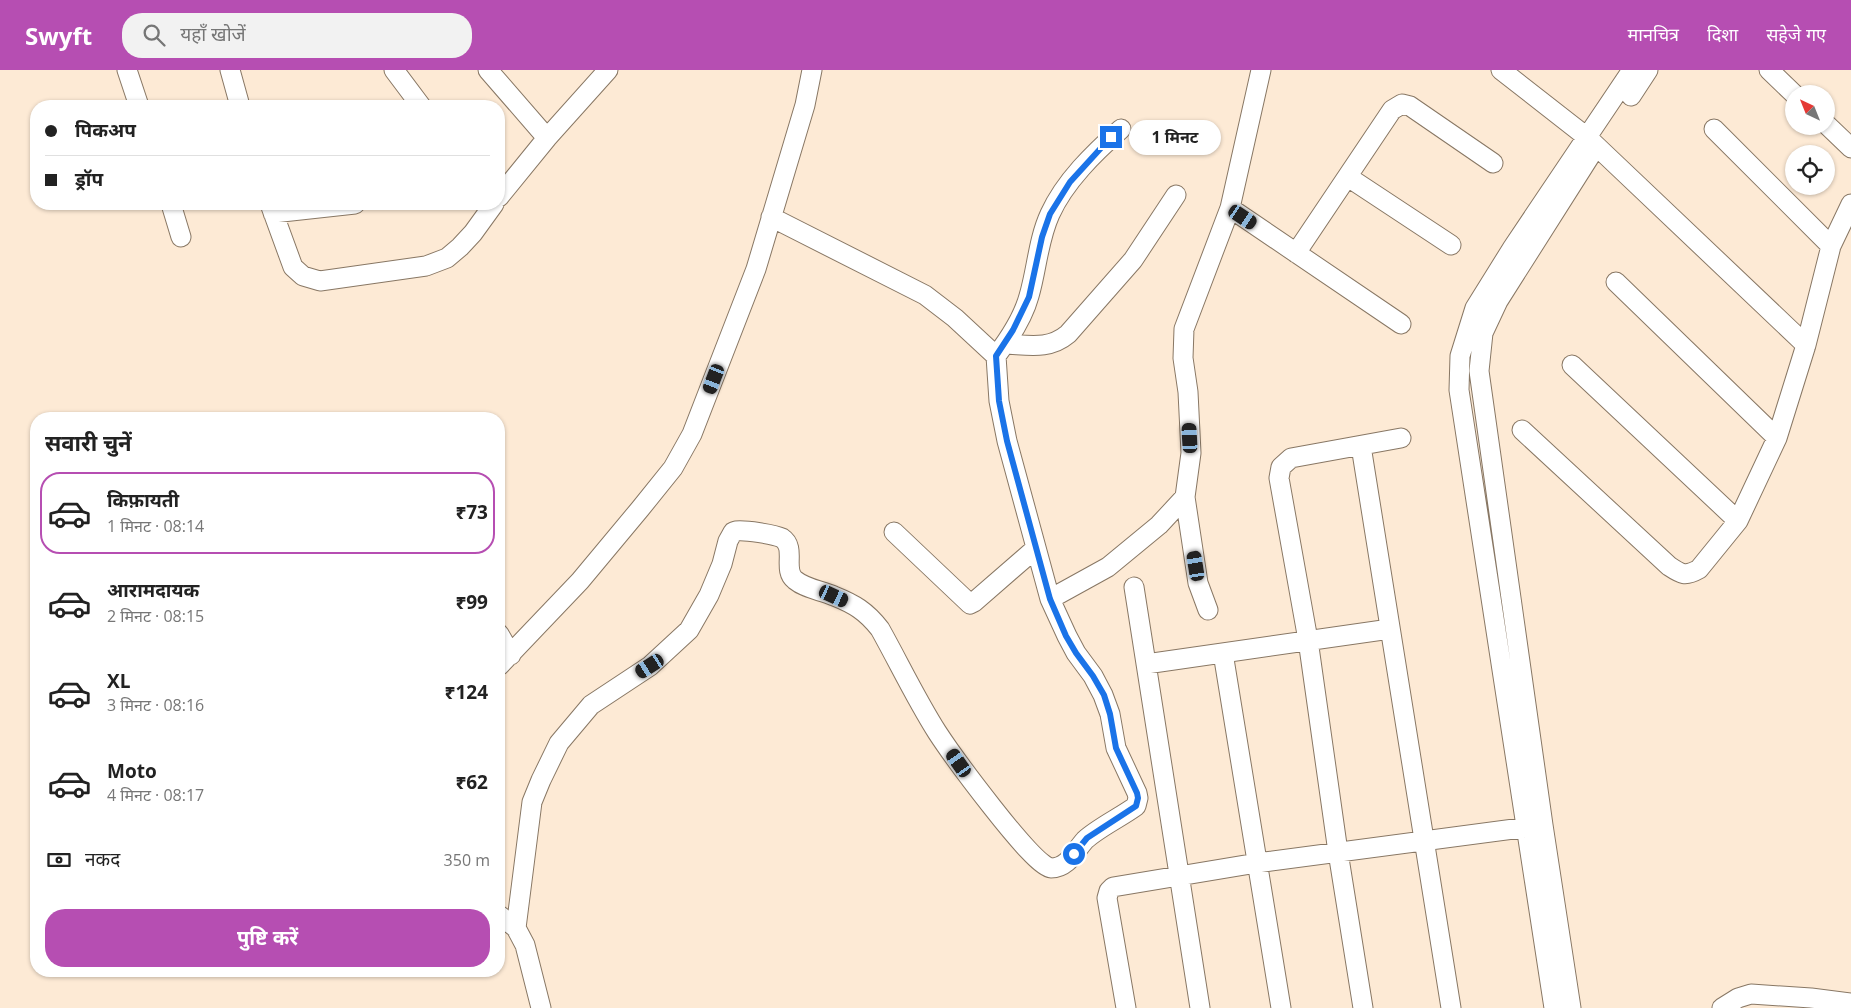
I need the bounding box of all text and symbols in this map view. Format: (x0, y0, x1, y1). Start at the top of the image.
search box (122, 13, 472, 58)
text: Swyft (25, 19, 92, 52)
icon: search (140, 21, 168, 49)
text: यहाँ खोजें (180, 21, 246, 47)
text: मानचित्र (1628, 22, 1679, 46)
text: दिशा (1707, 22, 1738, 46)
text: सहेजे गए (1766, 22, 1826, 46)
north arrow (1785, 85, 1835, 135)
map controls (1785, 85, 1835, 195)
text: पिकअप (75, 117, 136, 143)
callout: 1 मिनट (1128, 120, 1221, 154)
route end (1100, 126, 1122, 148)
text: 1 मिनट (1152, 126, 1198, 148)
button: locate (1785, 145, 1835, 195)
text: ड्रॉप (75, 166, 103, 192)
car (1226, 202, 1259, 232)
car (701, 362, 726, 396)
car (1181, 423, 1198, 453)
text: सवारी चुनें (45, 427, 132, 457)
text: किफ़ायती (107, 487, 179, 513)
icon: car (47, 491, 92, 536)
text: ₹73 (455, 499, 488, 525)
text: 1 मिनट · 08:14 (107, 515, 204, 537)
car (1186, 550, 1205, 582)
text: आरामदायक (107, 577, 199, 603)
icon: car (47, 581, 92, 626)
car (817, 583, 850, 609)
text: ₹99 (455, 589, 488, 615)
text: 2 मिनट · 08:15 (107, 605, 204, 627)
car (633, 652, 666, 680)
text: XL (107, 668, 130, 694)
icon: car (47, 671, 92, 716)
text: ₹124 (445, 679, 488, 705)
text: 3 मिनट · 08:16 (107, 694, 204, 716)
car (944, 746, 973, 780)
text: Moto (107, 758, 157, 784)
icon: car (47, 761, 92, 806)
text: ₹62 (455, 769, 488, 795)
text: 4 मिनट · 08:17 (107, 784, 204, 806)
route start (1063, 843, 1085, 865)
icon: cash (45, 846, 73, 874)
text: नकद (85, 846, 120, 872)
text: 350 m (444, 849, 490, 871)
button: पुष्टि करें (45, 909, 490, 967)

